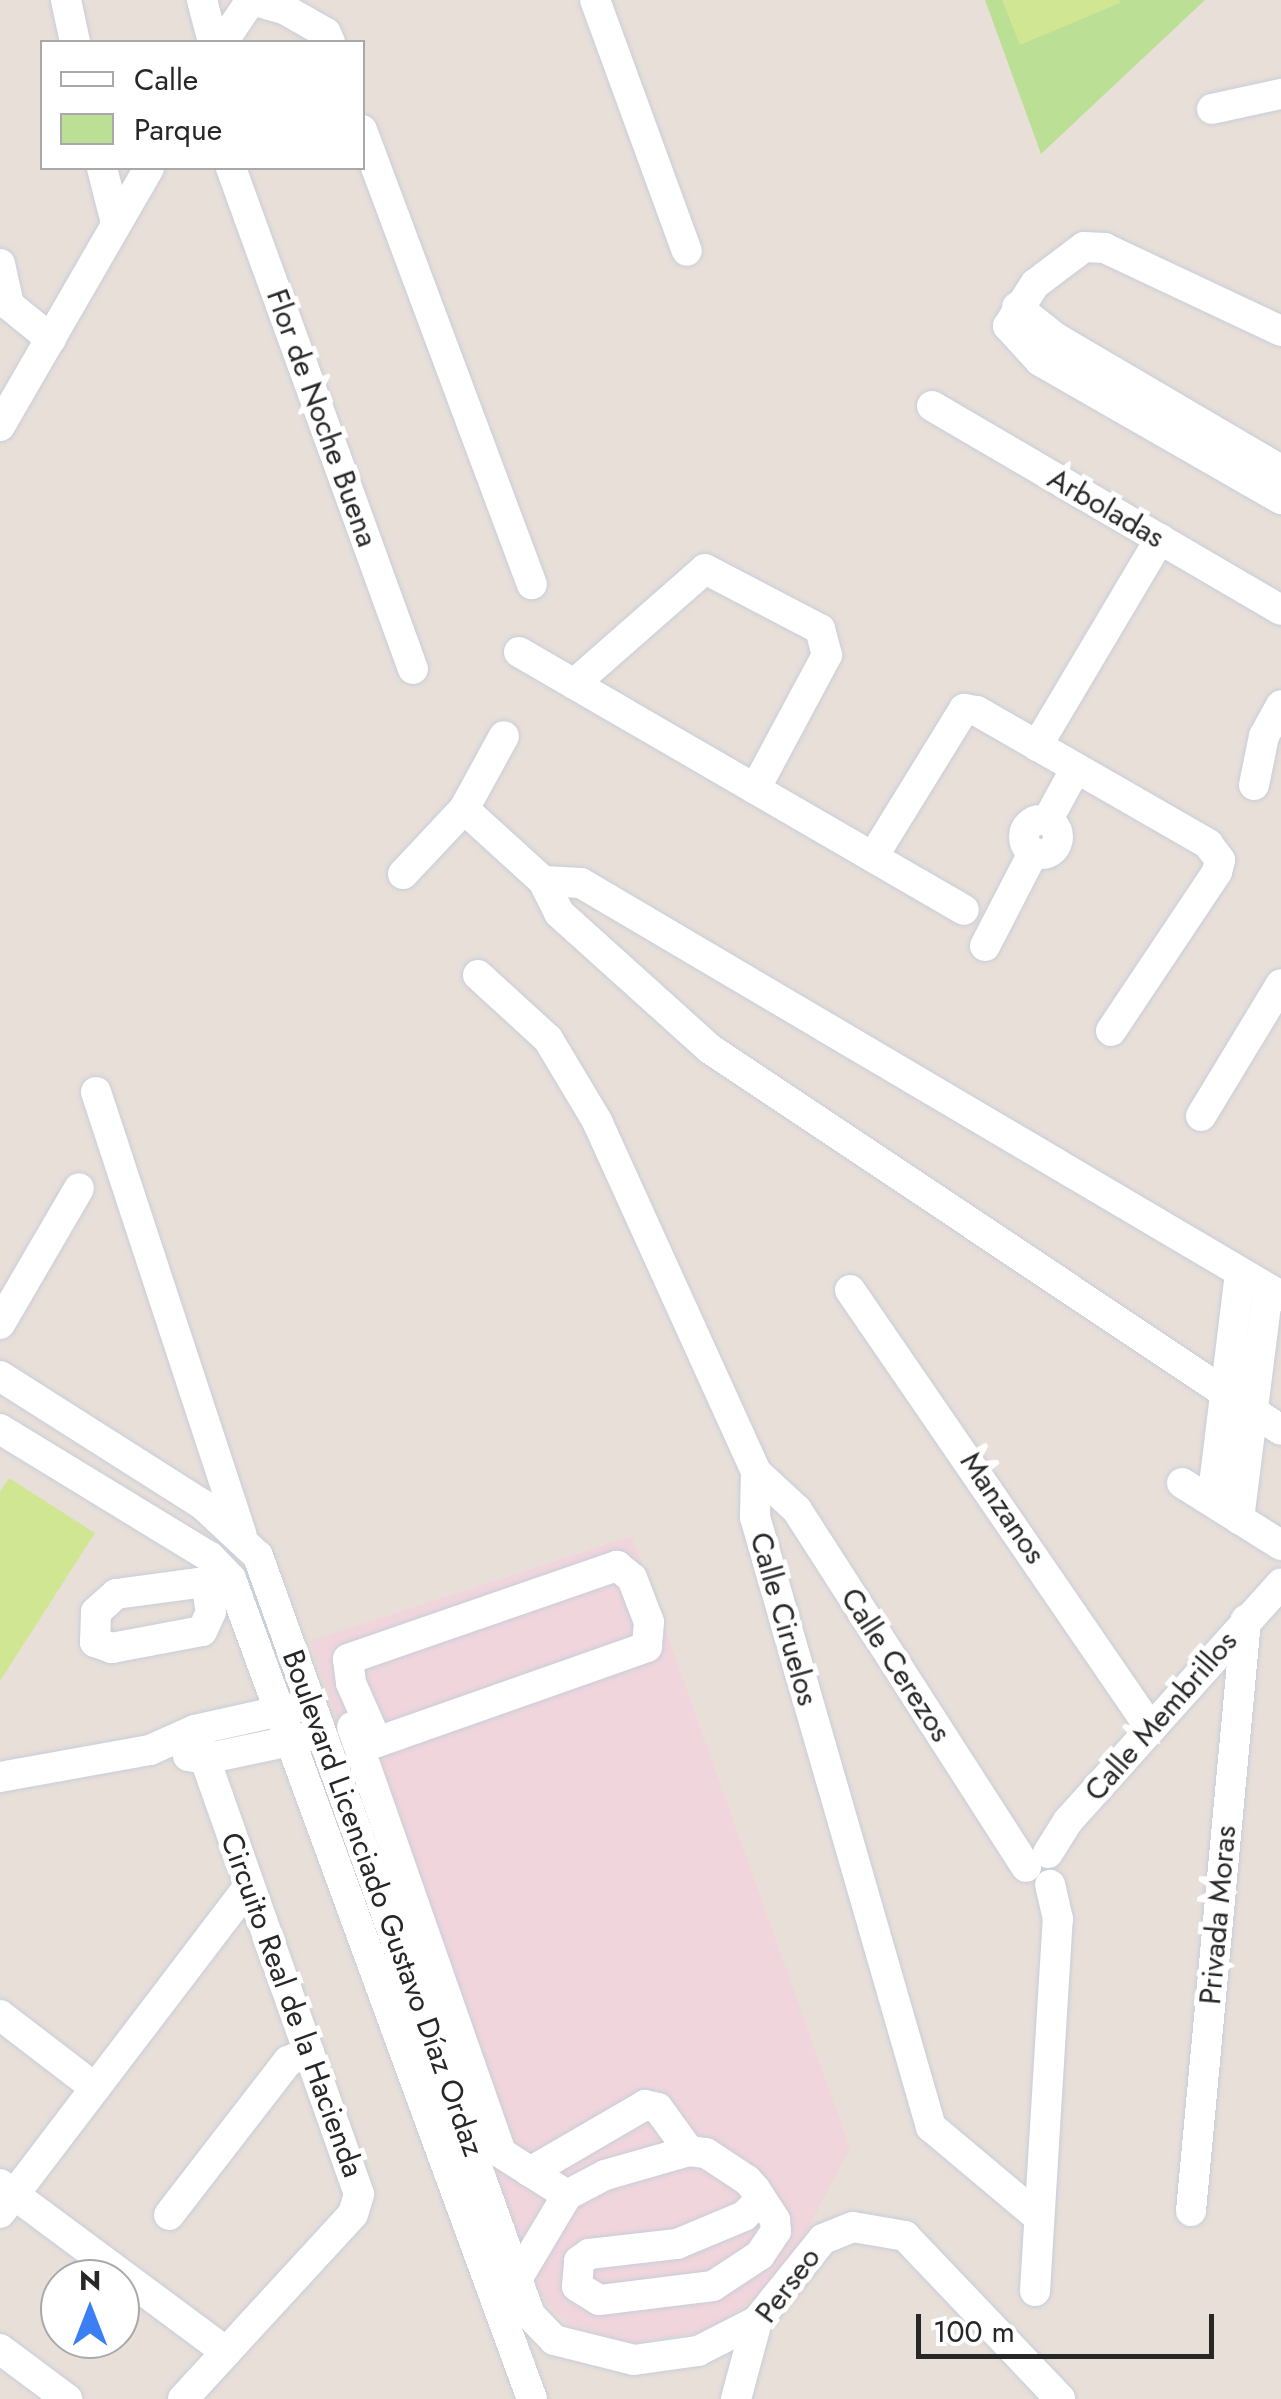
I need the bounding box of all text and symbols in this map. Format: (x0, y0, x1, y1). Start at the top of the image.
legend (40, 40, 365, 170)
text: Calle (134, 58, 198, 101)
text: Parque (134, 108, 222, 151)
street label: Flor de Noche Buena (259, 284, 385, 552)
street label: Arboladas (1041, 460, 1171, 556)
street label: Manzanos (953, 1445, 1053, 1571)
street label: Calle Ciruelos (742, 1528, 826, 1710)
street label: Calle Cerezos (833, 1581, 959, 1749)
street label: Calle Membrillos (1077, 1623, 1245, 1809)
street label: Boulevard Licenciado Gustavo Díaz Ordaz (274, 1645, 492, 2161)
street label: Privada Moras (1192, 1824, 1244, 2006)
street label: Circuito Real de la Hacienda (213, 1828, 371, 2182)
street label: Perseo (748, 2240, 828, 2330)
north arrow (40, 2259, 140, 2359)
text: N (79, 2260, 101, 2301)
scale bar (921, 2294, 1218, 2356)
text: 100 m (933, 2310, 1015, 2353)

